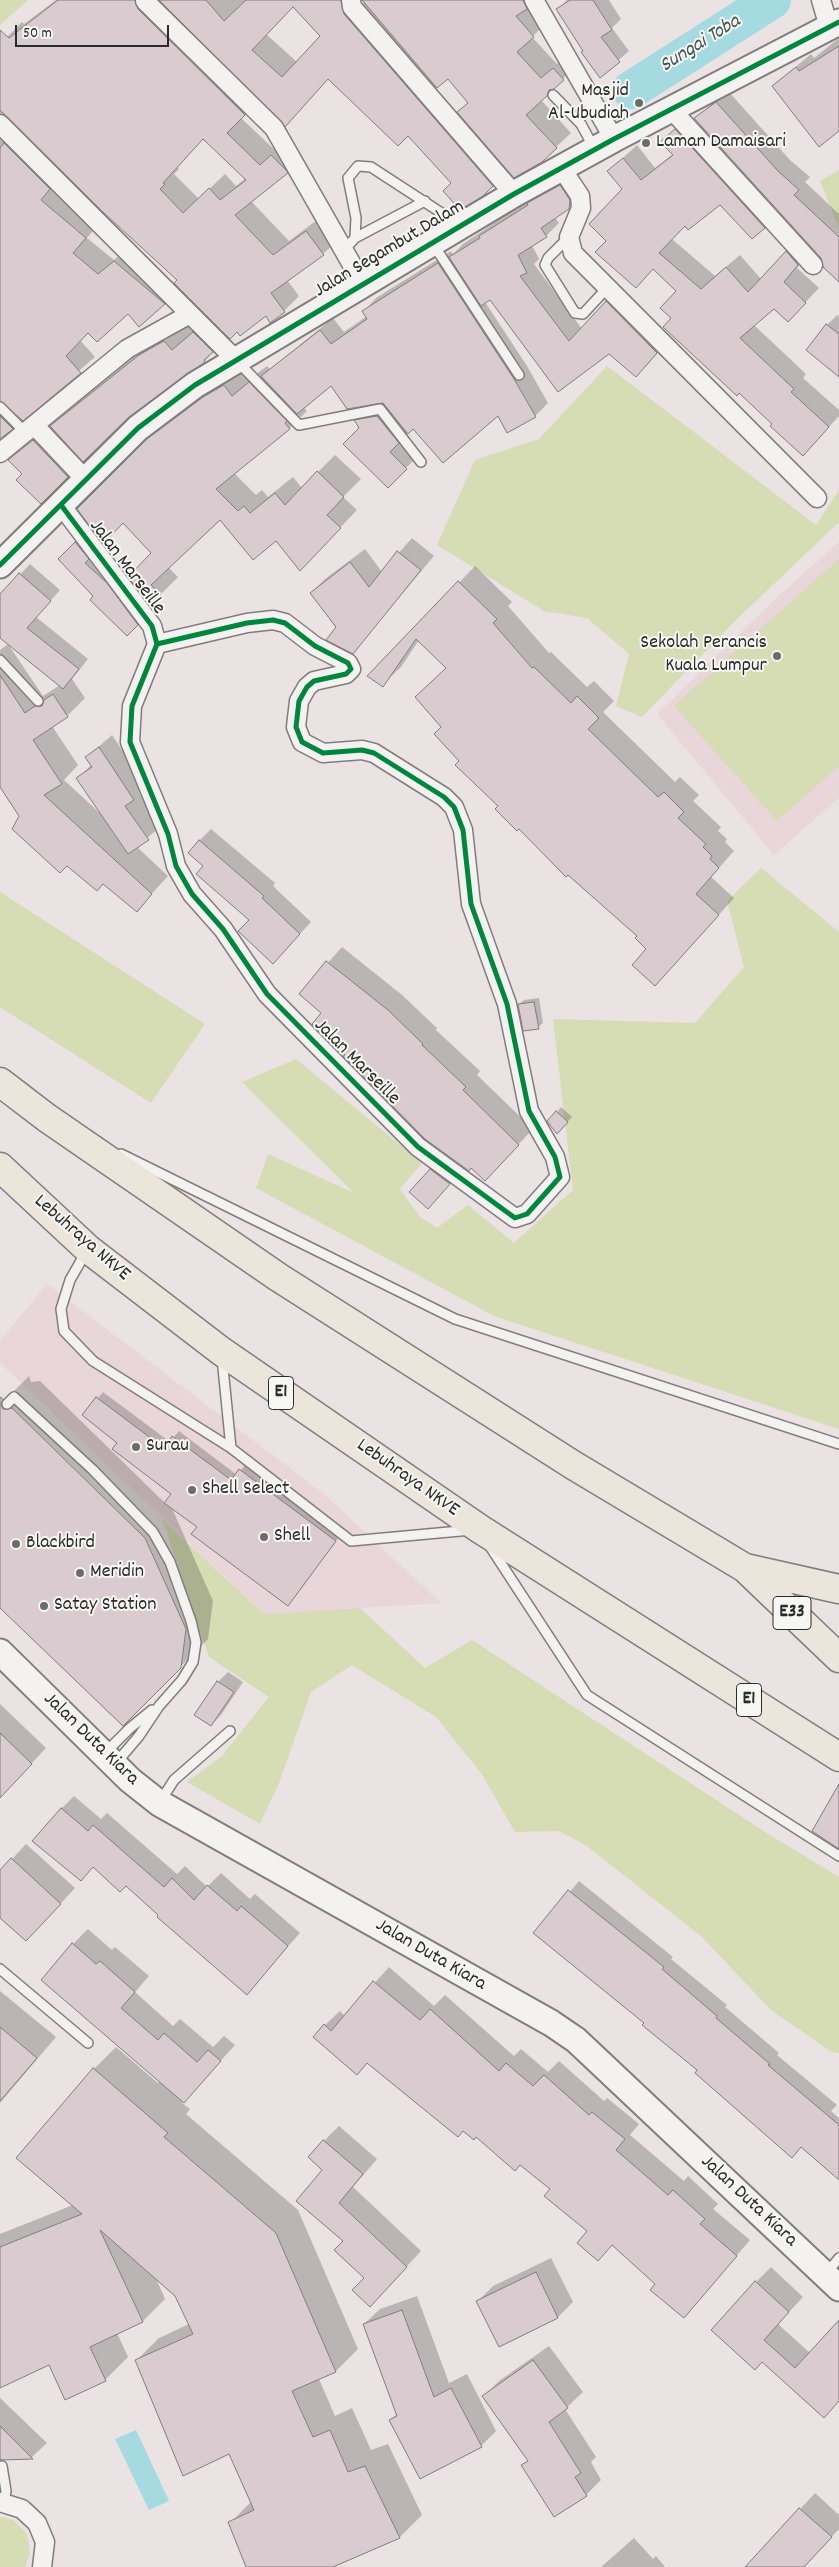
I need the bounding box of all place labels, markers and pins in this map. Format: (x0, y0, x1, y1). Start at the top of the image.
place label: Masjid Al-Ubudiah (548, 80, 629, 127)
marker: Masjid Al-Ubudiah (633, 97, 645, 109)
place label: Laman Damaisari (656, 131, 786, 155)
marker: Laman Damaisari (640, 137, 652, 149)
place label: Sekolah Perancis Kuala Lumpur (640, 632, 767, 679)
marker: Sekolah Perancis Kuala Lumpur (771, 650, 783, 662)
place label: Surau (146, 1435, 189, 1459)
marker: Surau (130, 1441, 142, 1453)
place label: Shell Select (202, 1478, 289, 1502)
marker: Shell Select (186, 1484, 198, 1496)
place label: Shell (274, 1525, 310, 1549)
marker: Shell (258, 1531, 270, 1543)
place label: Blackbird (26, 1532, 95, 1556)
marker: Blackbird (10, 1538, 22, 1550)
place label: Meridin (90, 1561, 144, 1585)
marker: Meridin (74, 1567, 86, 1579)
place label: Satay Station (54, 1594, 156, 1618)
marker: Satay Station (38, 1600, 50, 1612)

